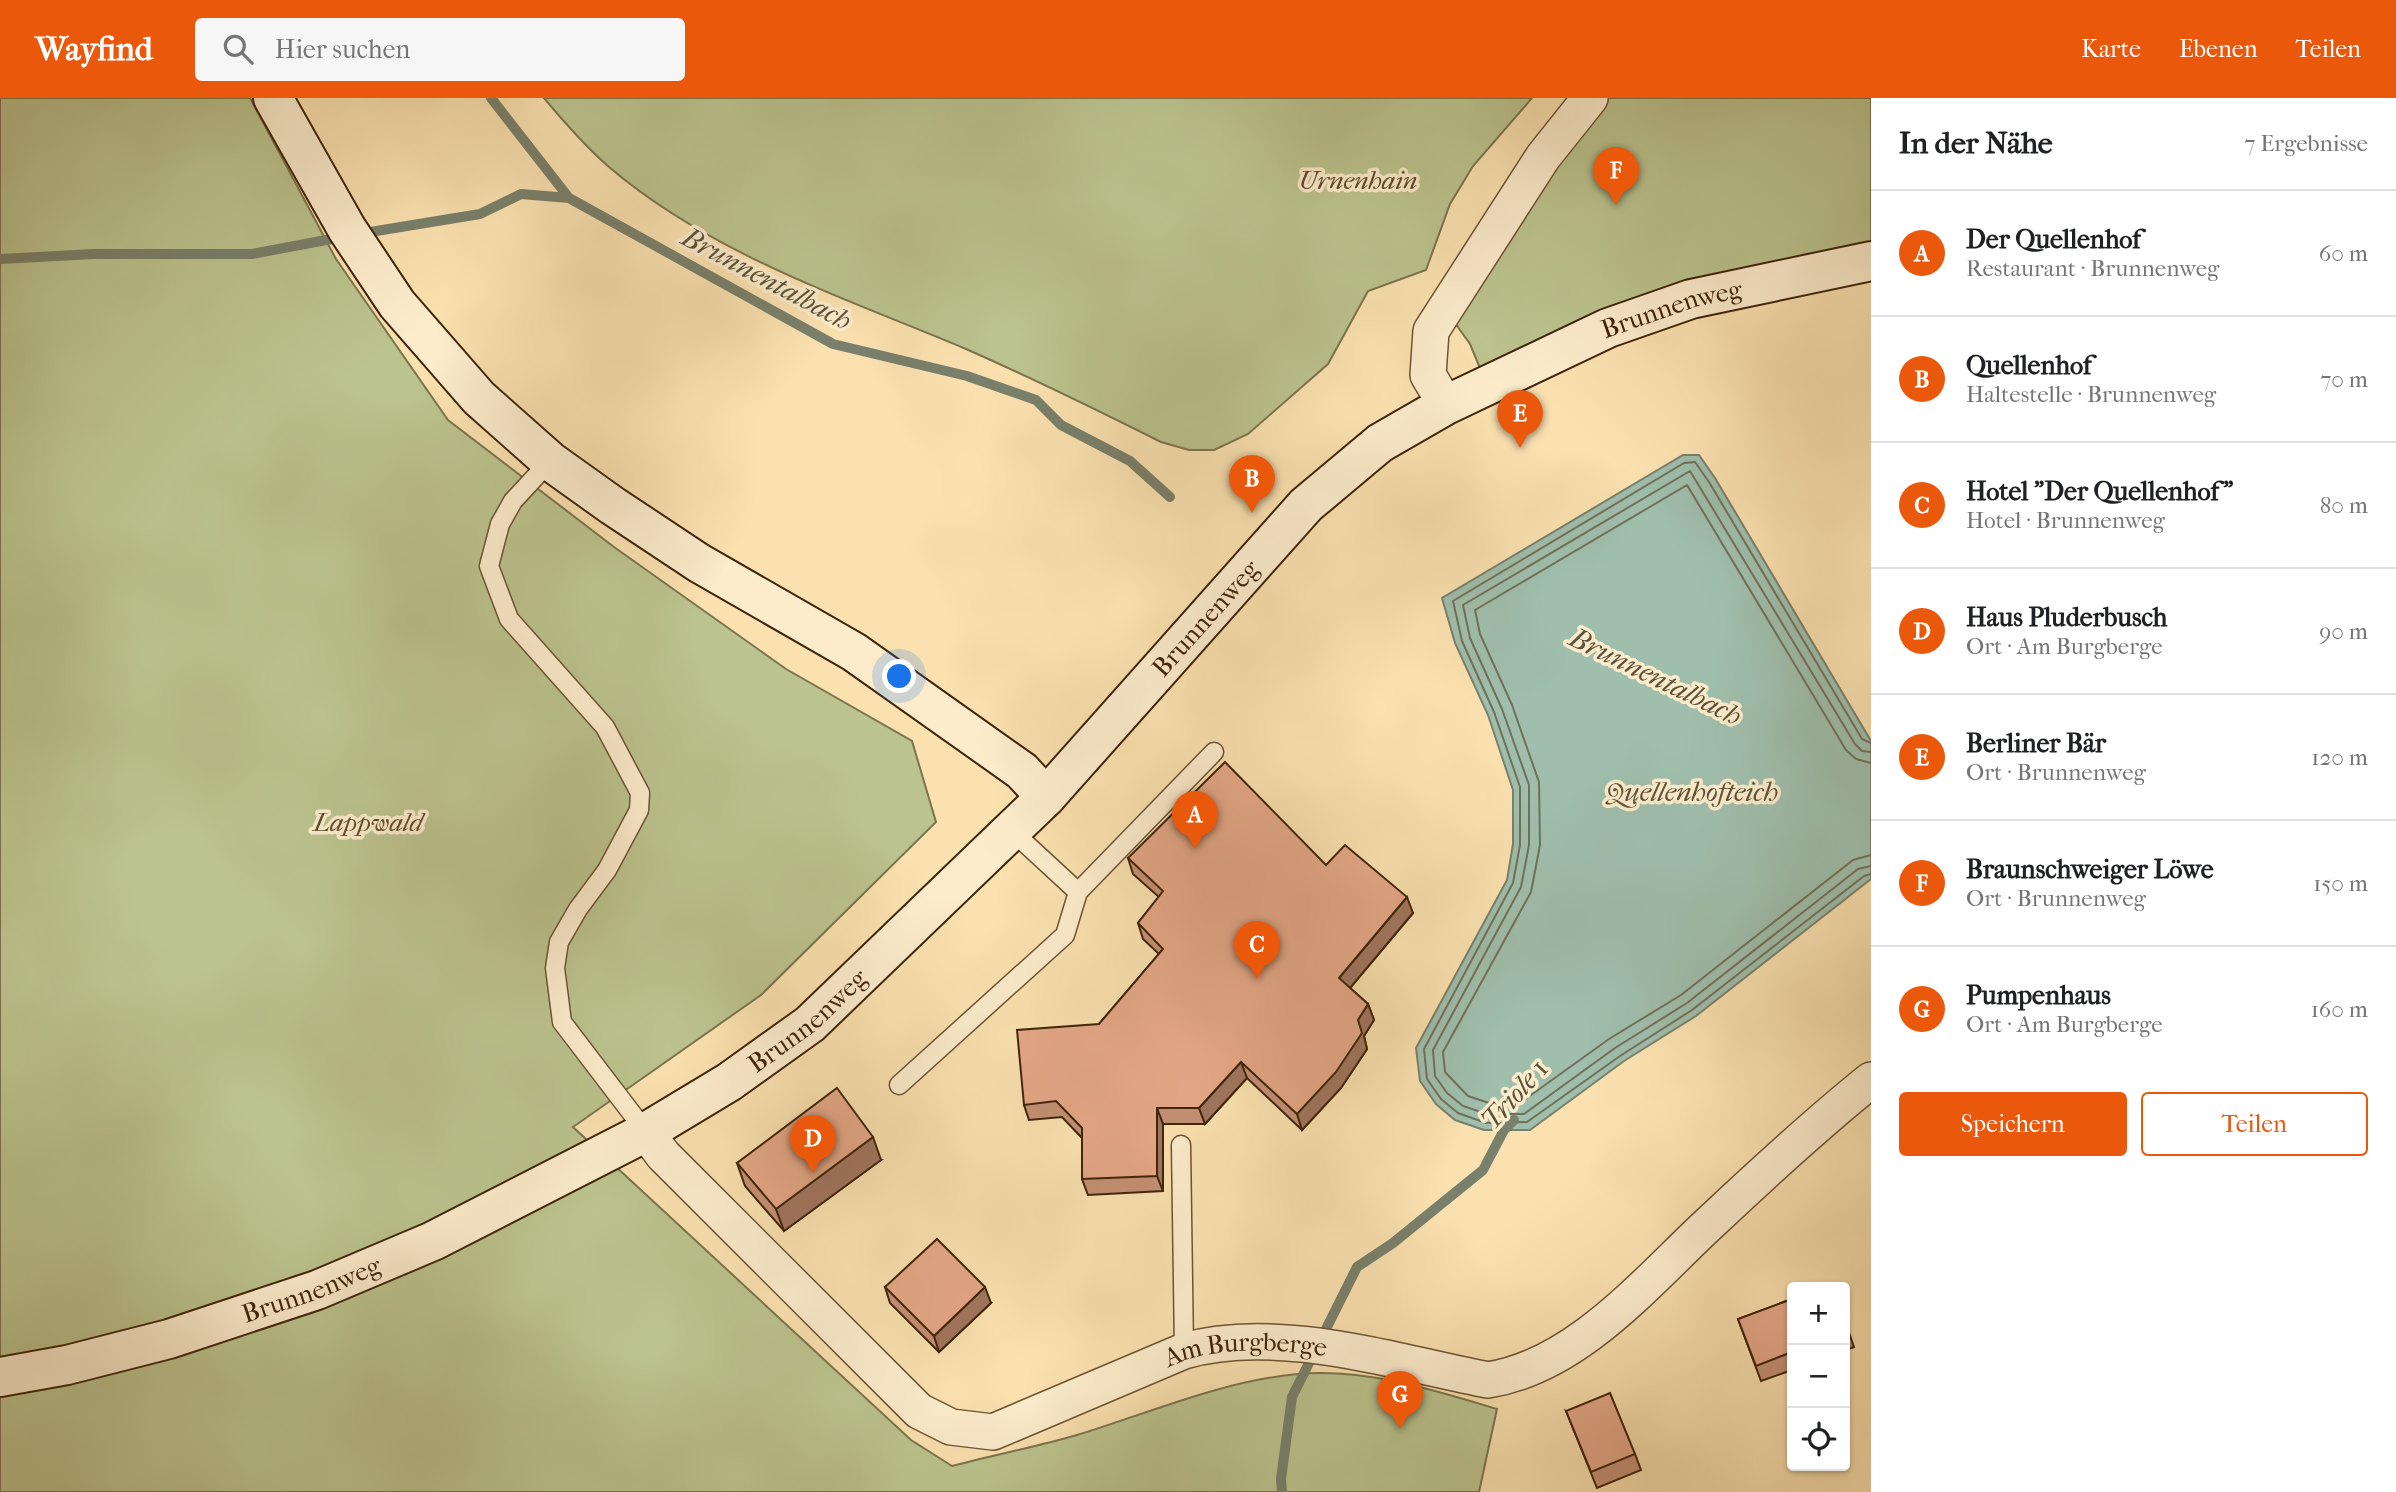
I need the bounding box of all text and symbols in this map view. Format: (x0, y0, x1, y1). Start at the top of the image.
search box (195, 18, 685, 81)
text: Wayfind (35, 30, 153, 69)
icon: search (219, 30, 257, 68)
text: Hier suchen (275, 34, 410, 65)
text: Karte (2081, 35, 2141, 63)
text: Ebenen (2179, 35, 2258, 63)
text: Teilen (2296, 35, 2361, 63)
text: In der Nähe (1899, 126, 2053, 161)
text: 7 Ergebnisse (2244, 130, 2368, 157)
pin: F (1593, 147, 1639, 205)
park label: Urnenhain (1299, 165, 1417, 196)
water label: Brunnentalbach (675, 219, 857, 337)
text: Der Quellenhof (1966, 224, 2141, 255)
text: A (1915, 240, 1929, 267)
text: 60 m (2319, 240, 2368, 267)
text: Restaurant · Brunnenweg (1966, 255, 2219, 282)
street label: Brunnenweg (1597, 273, 1746, 345)
text: Quellenhof (1966, 350, 2092, 381)
text: B (1915, 366, 1929, 393)
text: 70 m (2320, 366, 2368, 393)
text: Haltestelle · Brunnenweg (1966, 381, 2216, 408)
pin: E (1497, 390, 1543, 448)
pin: B (1229, 455, 1275, 513)
text: Hotel "Der Quellenhof" (1966, 476, 2233, 507)
text: C (1914, 492, 1930, 519)
text: 80 m (2320, 492, 2368, 519)
text: Hotel · Brunnenweg (1966, 507, 2165, 534)
street label: Brunnenweg (1146, 553, 1267, 683)
text: Haus Pluderbusch (1966, 602, 2167, 633)
text: D (1913, 618, 1931, 645)
text: 90 m (2319, 618, 2368, 645)
water label: Brunnentalbach (1563, 620, 1747, 732)
text: Ort · Am Burgberge (1966, 633, 2163, 660)
your location (882, 659, 916, 693)
text: Berliner Bär (1966, 728, 2106, 759)
text: E (1915, 744, 1929, 771)
text: 120 m (2311, 744, 2368, 771)
text: Ort · Brunnenweg (1966, 759, 2146, 786)
water label: Quellenhofteich (1605, 775, 1778, 808)
pin: A (1172, 791, 1218, 849)
park label: Lappwald (311, 807, 426, 838)
text: Braunschweiger Löwe (1966, 854, 2214, 885)
text: F (1916, 870, 1928, 897)
text: 150 m (2313, 870, 2368, 897)
text: Ort · Brunnenweg (1966, 885, 2146, 912)
pin: C (1234, 921, 1280, 979)
street label: Brunnenweg (742, 962, 875, 1079)
text: Pumpenhaus (1966, 980, 2111, 1011)
text: G (1914, 996, 1930, 1023)
text: 160 m (2311, 996, 2368, 1023)
text: Ort · Am Burgberge (1966, 1011, 2163, 1038)
water label: Triole 1 (1474, 1052, 1555, 1137)
button: Speichern (1899, 1092, 2127, 1156)
button: Teilen (2141, 1092, 2368, 1156)
pin: D (790, 1115, 836, 1173)
street label: Brunnenweg (238, 1249, 387, 1330)
map controls (1787, 1282, 1850, 1471)
button: + (1787, 1282, 1850, 1345)
street label: Am Burgberge (1158, 1327, 1329, 1374)
button: − (1787, 1345, 1850, 1408)
pin: G (1377, 1371, 1423, 1429)
button: locate (1787, 1408, 1850, 1471)

